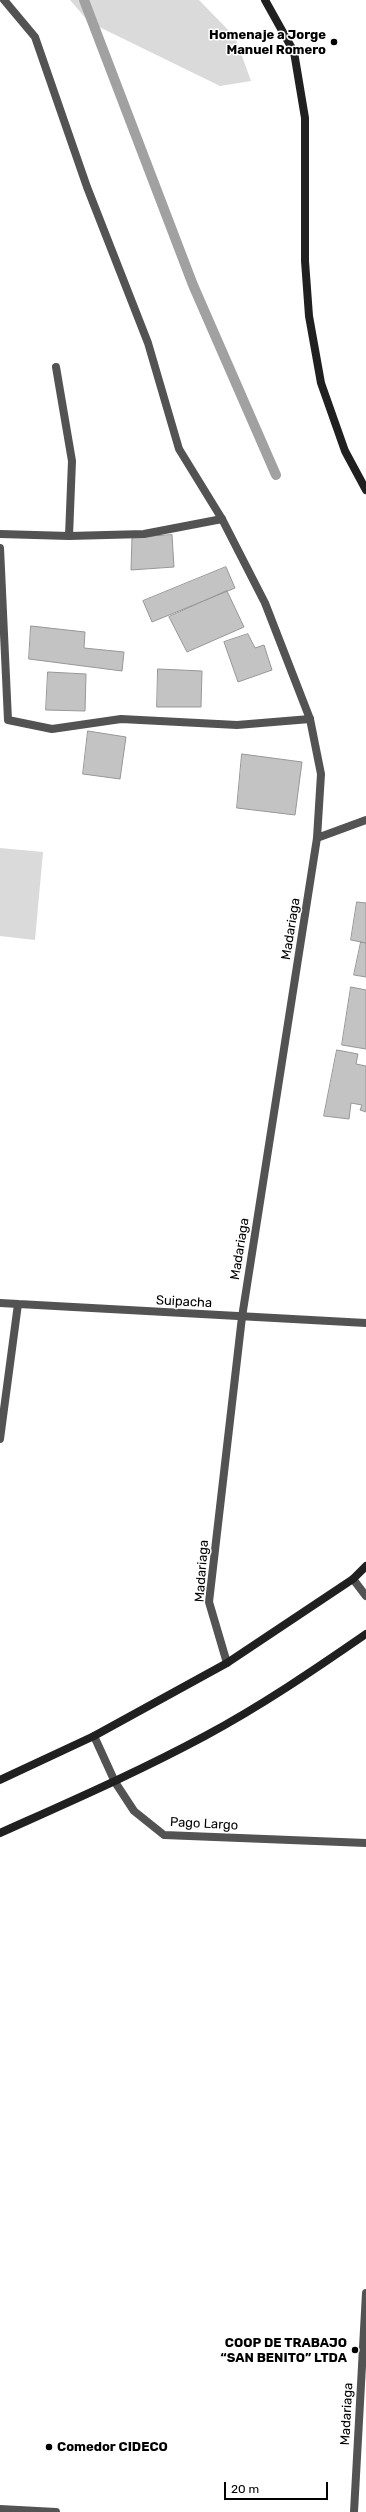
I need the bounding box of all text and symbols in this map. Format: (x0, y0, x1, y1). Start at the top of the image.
place label: Homenaje a Jorge Manuel Romero (209, 27, 326, 58)
marker: Homenaje a Jorge Manuel Romero (329, 37, 339, 47)
street label: Madariaga (278, 897, 304, 961)
street label: Madariaga (227, 1217, 253, 1281)
street label: Suipacha (156, 1293, 212, 1311)
street label: Madariaga (192, 1539, 212, 1603)
street label: Pago Largo (169, 1814, 239, 1834)
place label: COOP DE TRABAJO “SAN BENITO” LTDA (220, 2335, 347, 2366)
marker: COOP DE TRABAJO “SAN BENITO” LTDA (350, 2345, 360, 2355)
street label: Madariaga (338, 2382, 356, 2446)
place label: Comedor CIDECO (57, 2439, 168, 2455)
marker: Comedor CIDECO (44, 2442, 54, 2452)
scale bar (226, 2474, 330, 2500)
text: 20 m (231, 2482, 259, 2496)

